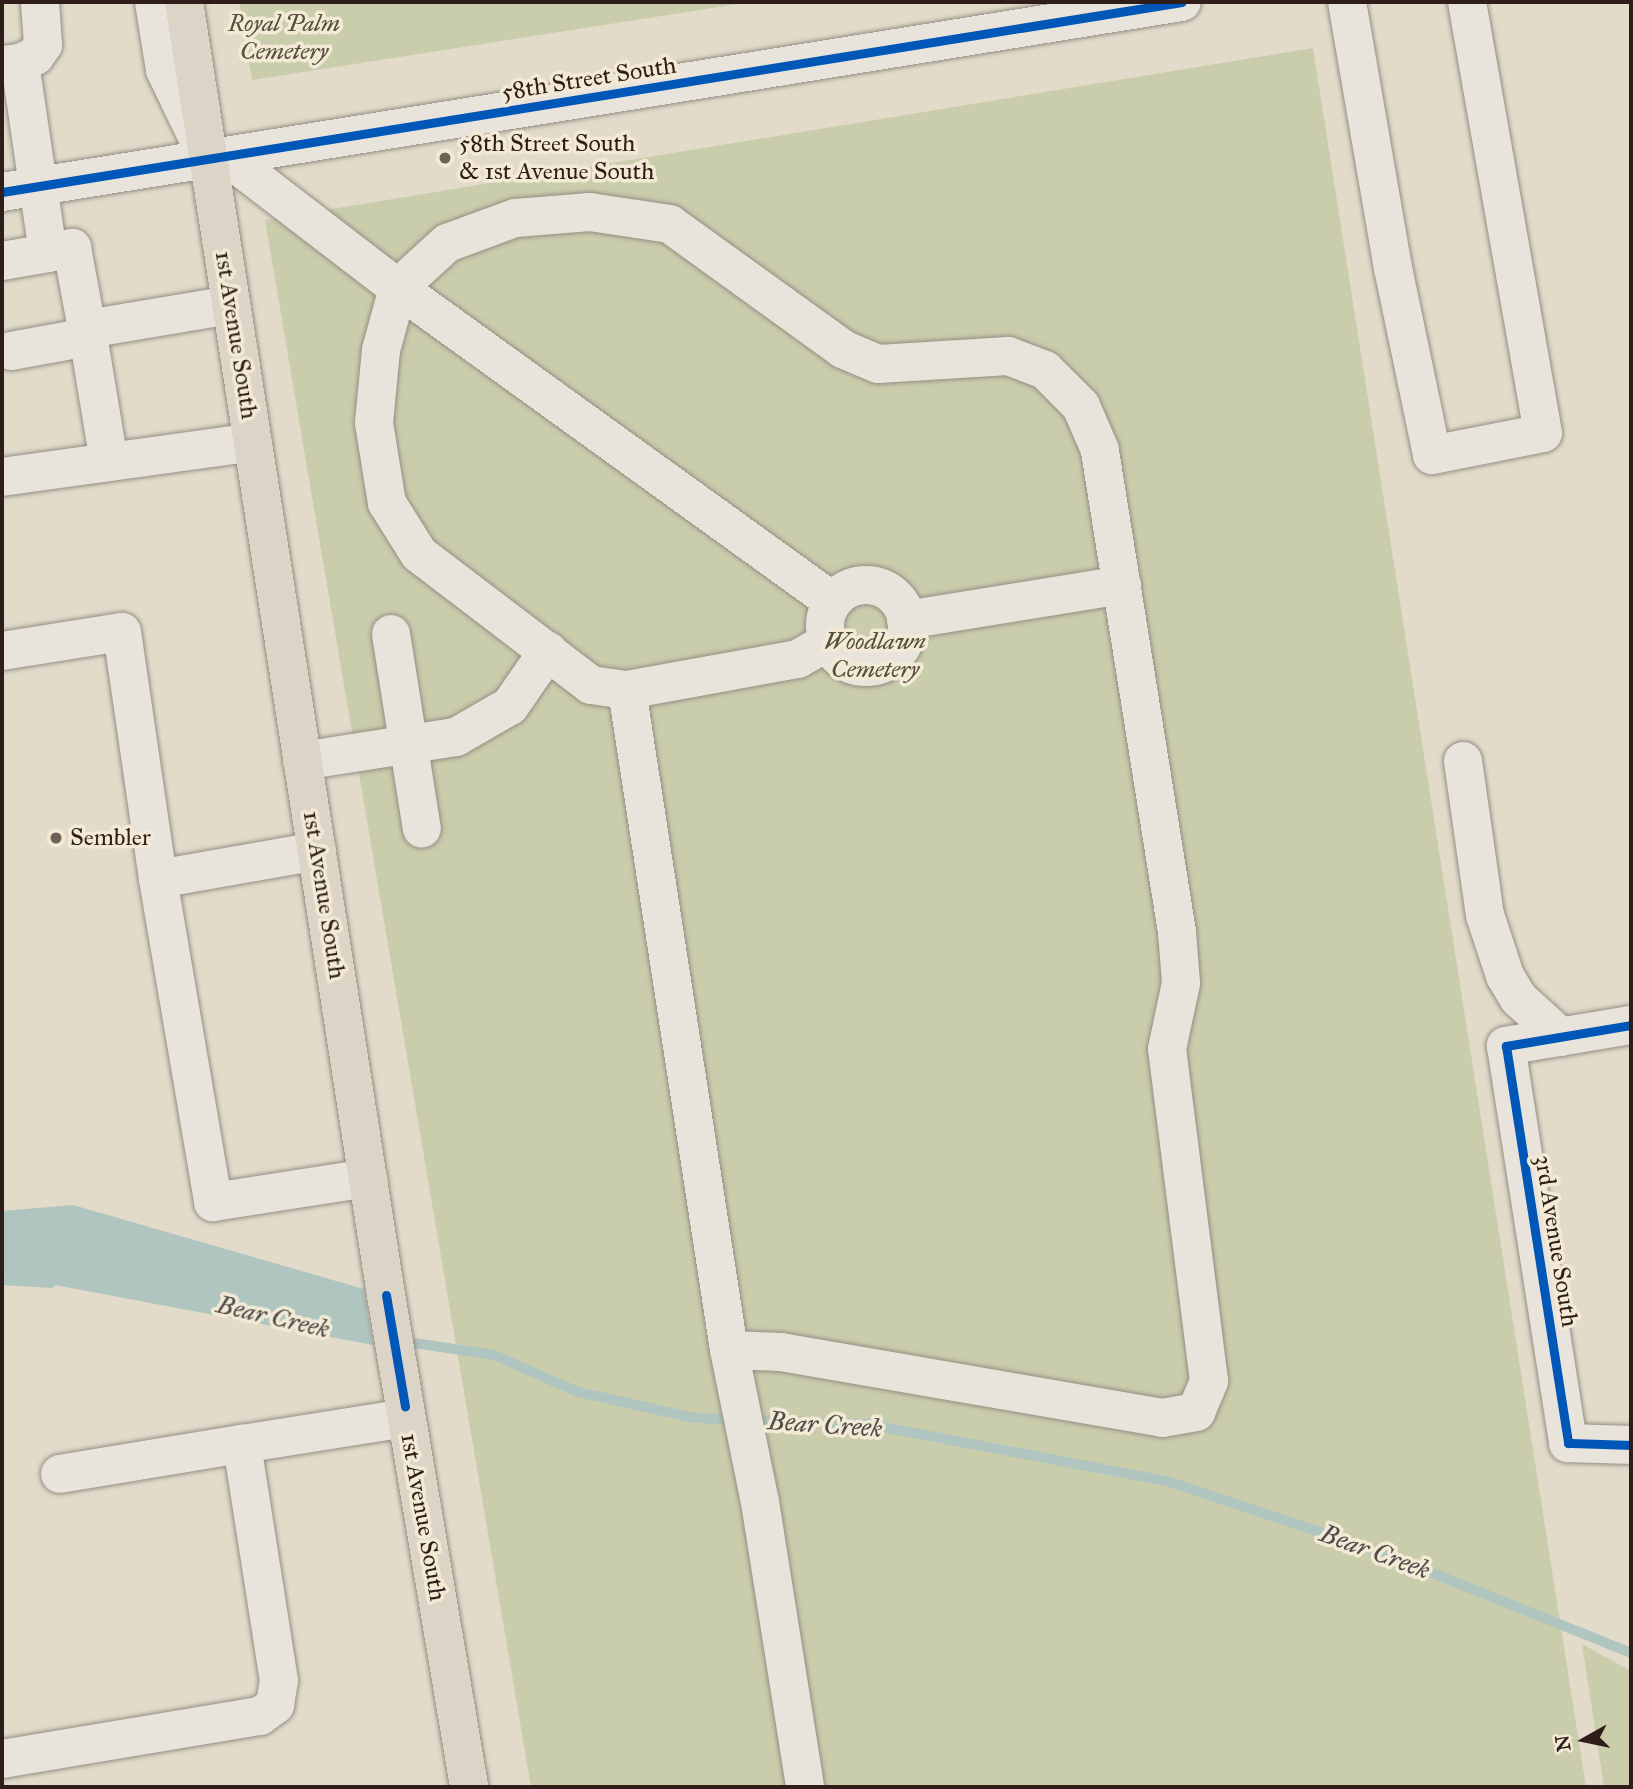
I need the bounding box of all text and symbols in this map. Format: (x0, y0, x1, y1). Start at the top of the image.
park label: Royal Palm Cemetery (228, 10, 340, 66)
street label: 58th Street South (500, 51, 678, 107)
place label: 58th Street South & 1st Avenue South (459, 130, 654, 186)
marker: 58th Street South & 1st Avenue South (437, 150, 453, 166)
street label: 1st Avenue South (208, 249, 264, 421)
park label: Woodlawn Cemetery (824, 628, 926, 684)
street label: 1st Avenue South (296, 809, 352, 981)
place label: Sembler (70, 824, 151, 852)
marker: Sembler (48, 830, 64, 846)
street label: 3rd Avenue South (1528, 1153, 1584, 1329)
water label: Bear Creek (214, 1289, 332, 1345)
water label: Bear Creek (767, 1405, 883, 1445)
street label: 1st Avenue South (394, 1431, 452, 1603)
water label: Bear Creek (1316, 1518, 1434, 1586)
north arrow (1549, 1705, 1619, 1775)
text: N (1550, 1734, 1575, 1753)

